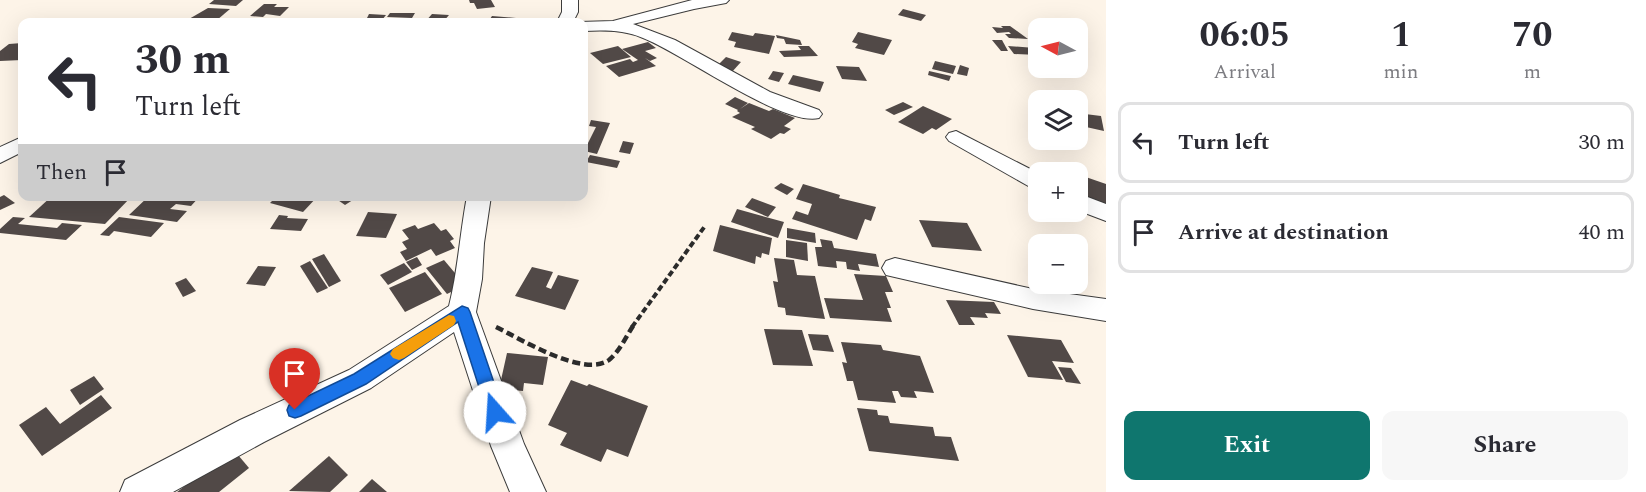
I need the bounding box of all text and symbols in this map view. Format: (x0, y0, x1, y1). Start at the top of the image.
text: 06:05 (1200, 8, 1290, 63)
text: 1 (1391, 8, 1411, 63)
text: 70 (1512, 8, 1552, 63)
north arrow (1028, 18, 1088, 78)
map controls (1028, 18, 1088, 294)
text: 30 m (135, 29, 230, 92)
icon: left (36, 42, 114, 120)
text: Arrival (1214, 57, 1276, 87)
text: min (1384, 57, 1419, 87)
text: m (1524, 57, 1541, 87)
text: Turn left (135, 86, 241, 128)
button: layers (1028, 90, 1088, 150)
icon: left (1127, 126, 1160, 159)
text: Turn left (1178, 126, 1270, 159)
text: 30 m (1579, 126, 1625, 159)
text: Then (36, 156, 87, 189)
icon: arrive (99, 156, 132, 189)
button: + (1028, 162, 1088, 222)
icon: arrive (1127, 216, 1160, 249)
text: Arrive at destination (1178, 216, 1389, 249)
text: 40 m (1579, 216, 1625, 249)
button: − (1028, 234, 1088, 294)
pin (269, 348, 320, 410)
icon: arrive (278, 357, 311, 390)
position arrow (463, 380, 527, 444)
button: Exit (1124, 411, 1370, 480)
button: Share (1382, 411, 1628, 480)

